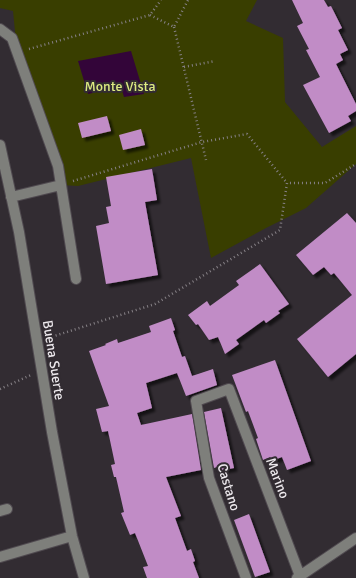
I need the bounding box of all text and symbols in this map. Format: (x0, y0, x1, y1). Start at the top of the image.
park label: Monte Vista (84, 78, 156, 95)
street label: Buena Suerte (39, 319, 68, 401)
street label: Marino (262, 455, 293, 501)
street label: Castano (213, 461, 244, 513)

